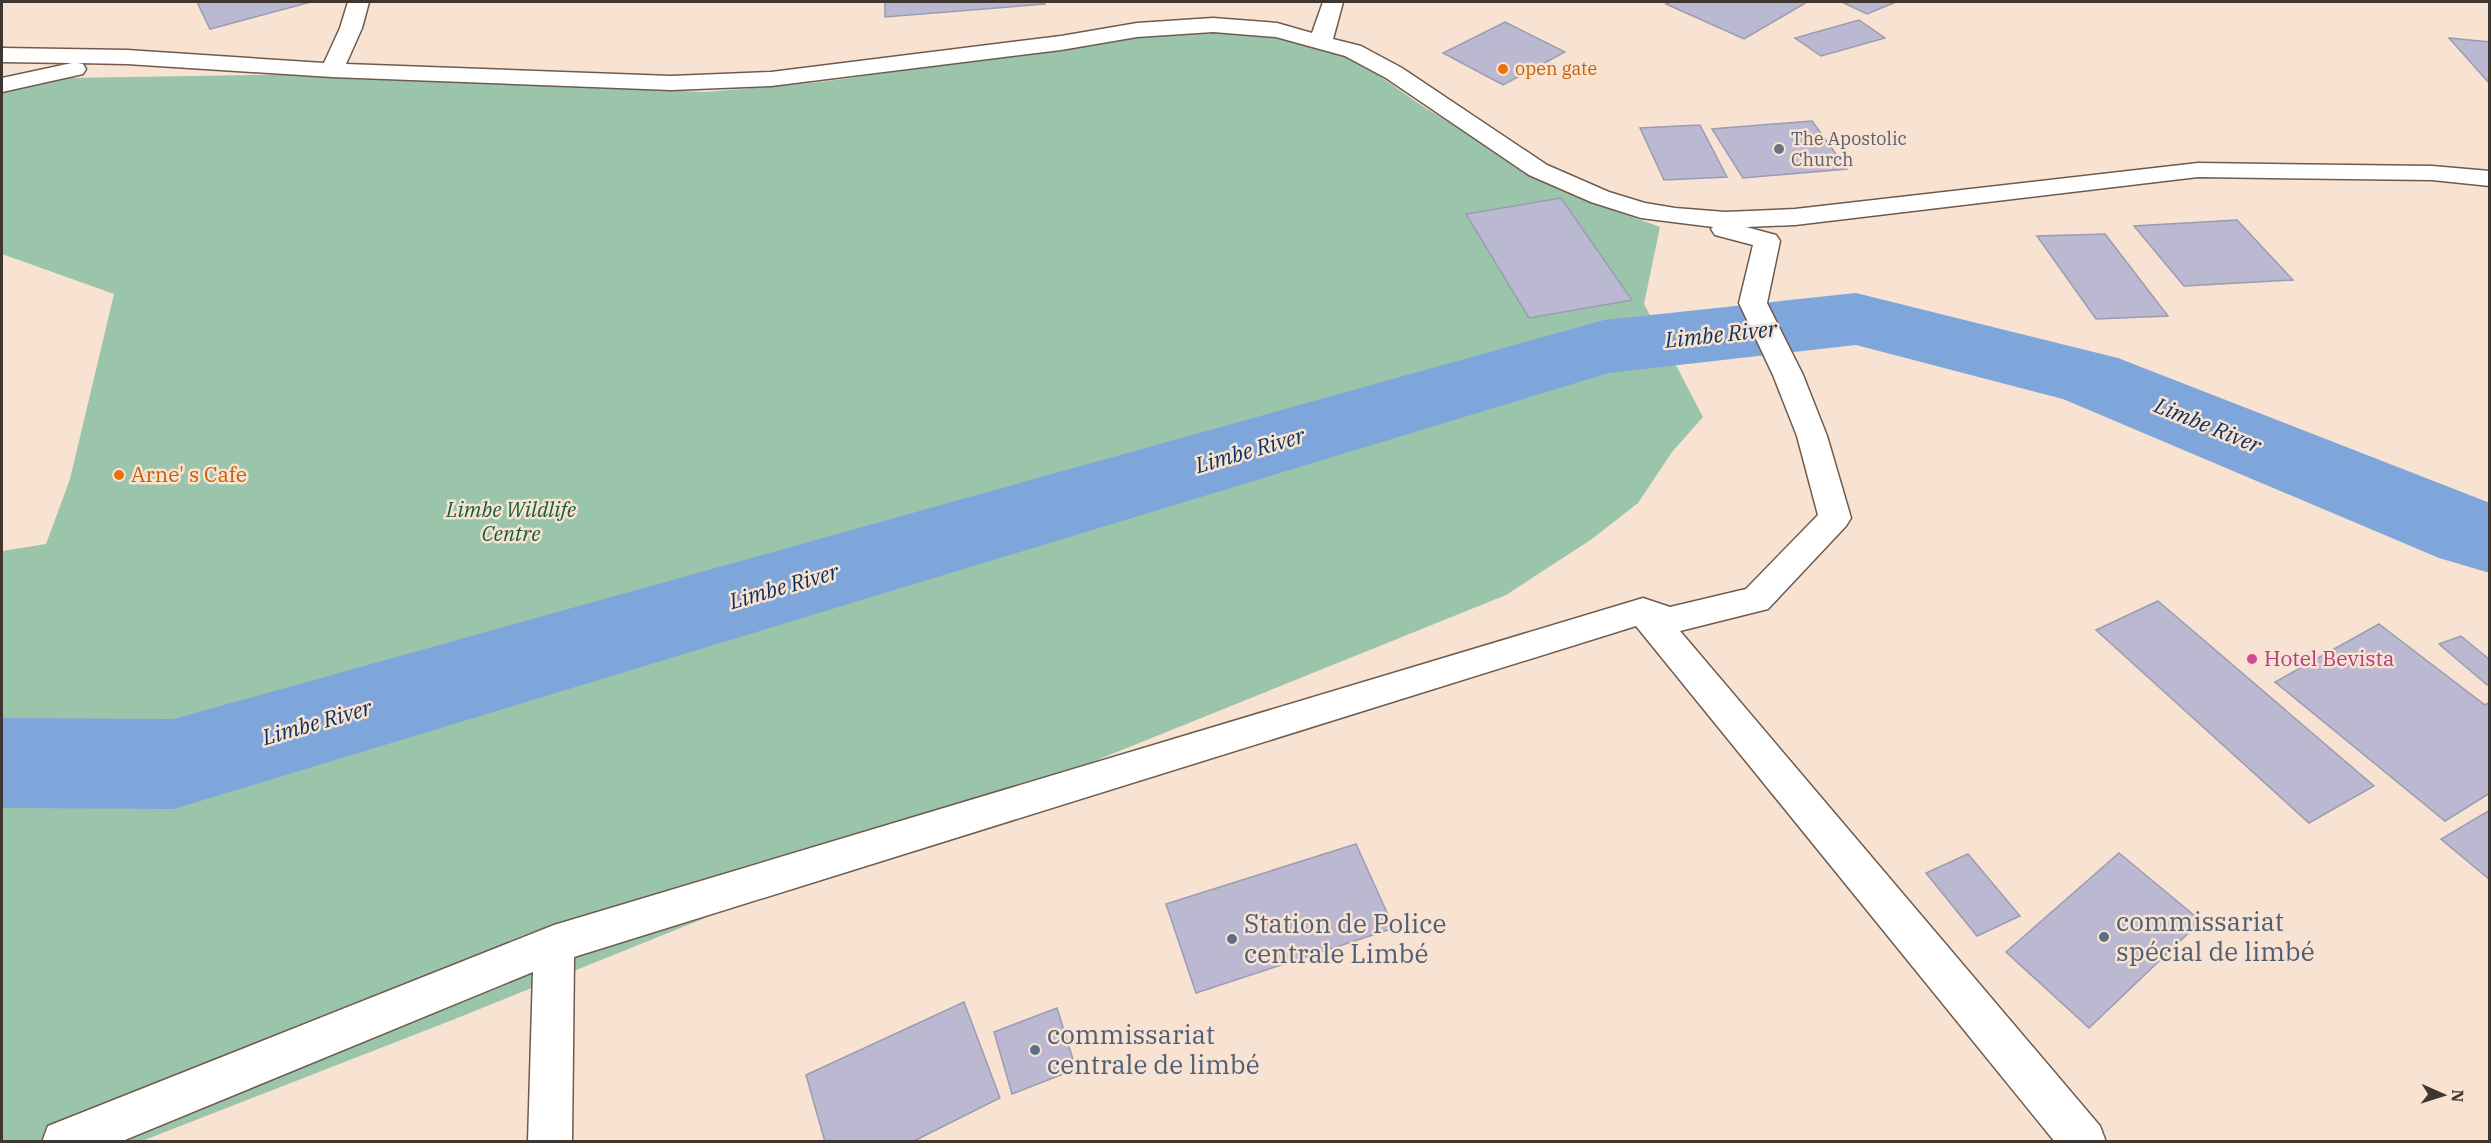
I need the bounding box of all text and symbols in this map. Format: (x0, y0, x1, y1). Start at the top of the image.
place label: open gate (1515, 57, 1597, 80)
marker: open gate (1496, 62, 1510, 76)
place label: The Apostolic Church (1791, 127, 1907, 171)
marker: The Apostolic Church (1772, 142, 1786, 156)
water label: Limbe River (1662, 313, 1780, 354)
water label: Limbe River (2150, 390, 2267, 460)
water label: Limbe River (1191, 420, 1309, 479)
place label: Arne' s Cafe (131, 460, 247, 488)
marker: Arne' s Cafe (112, 468, 126, 482)
park label: Limbe Wildlife Centre (445, 495, 577, 547)
water label: Limbe River (725, 556, 843, 615)
place label: Hotel Bevista (2264, 644, 2394, 672)
marker: Hotel Bevista (2245, 652, 2259, 666)
water label: Limbe River (258, 692, 376, 751)
place label: commissariat spécial de limbé (2116, 904, 2315, 968)
place label: Station de Police centrale Limbé (1244, 906, 1446, 970)
marker: commissariat spécial de limbé (2097, 930, 2111, 944)
marker: Station de Police centrale Limbé (1225, 932, 1239, 946)
place label: commissariat centrale de limbé (1047, 1017, 1260, 1081)
marker: commissariat centrale de limbé (1028, 1043, 1042, 1057)
north arrow (2413, 1065, 2473, 1125)
text: N (2448, 1089, 2468, 1103)

